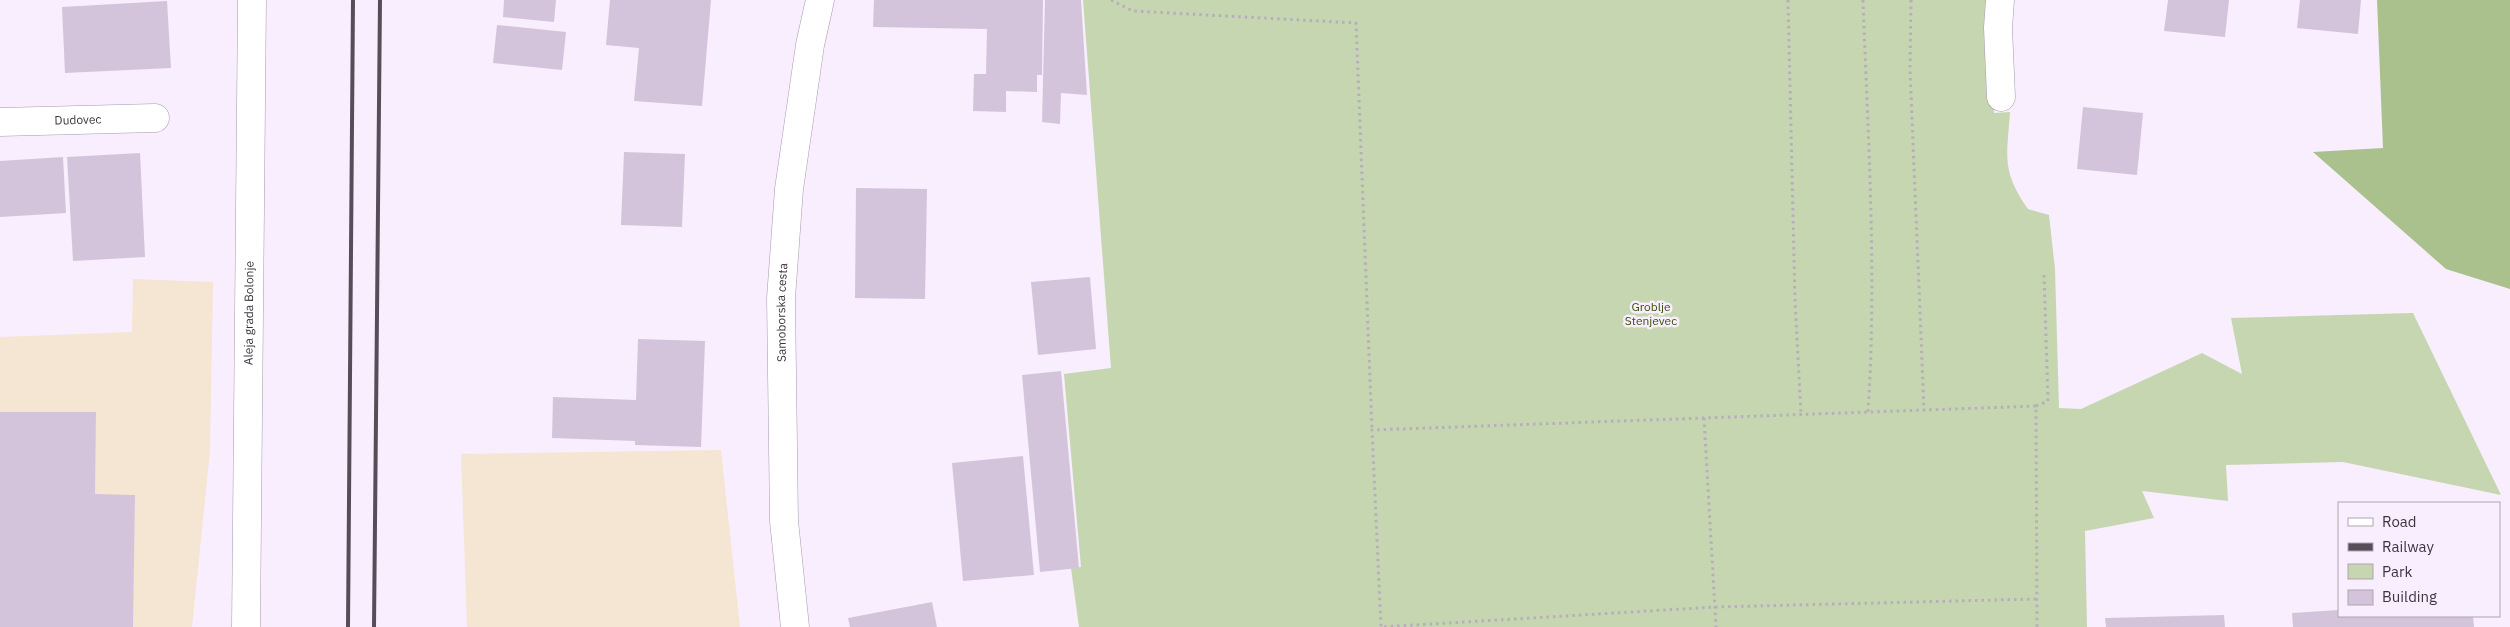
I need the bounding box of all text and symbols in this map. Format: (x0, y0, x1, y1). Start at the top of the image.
street label: Dudovec (54, 111, 102, 128)
street label: Aleja grada Bolonje (241, 260, 257, 365)
street label: Samoborska cesta (773, 262, 791, 362)
park label: Groblje Stenjevec (1625, 299, 1677, 328)
legend (2338, 502, 2500, 617)
text: Road (2382, 512, 2417, 531)
text: Railway (2382, 537, 2435, 556)
text: Park (2382, 562, 2412, 581)
text: Building (2382, 587, 2437, 606)

